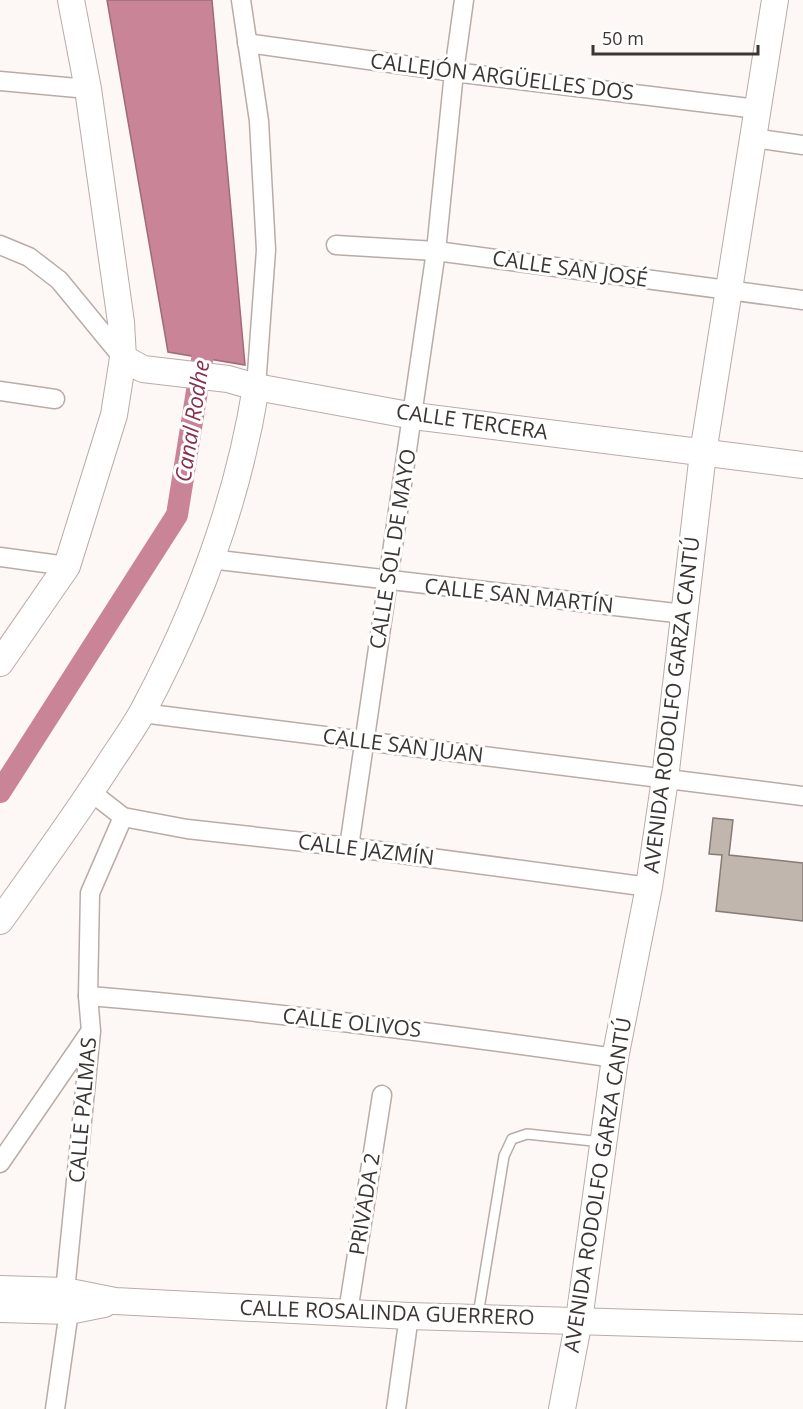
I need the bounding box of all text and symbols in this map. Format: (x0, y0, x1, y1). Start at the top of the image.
scale bar (593, 18, 758, 56)
text: 50 m (602, 26, 644, 50)
street label: CALLEJÓN ARGÜELLES DOS (369, 46, 636, 106)
street label: CALLE SAN JOSÉ (491, 243, 650, 293)
water label: Canal Rodhe (167, 358, 215, 484)
street label: CALLE TERCERA (394, 397, 550, 446)
street label: CALLE SOL DE MAYO (362, 447, 422, 651)
street label: AVENIDA RODOLFO GARZA CANTÚ (636, 535, 706, 875)
street label: CALLE SAN MARTÍN (423, 571, 615, 619)
street label: CALLE SAN JUAN (321, 721, 485, 769)
street label: CALLE JAZMÍN (296, 827, 436, 871)
street label: CALLE OLIVOS (281, 1001, 423, 1043)
street label: AVENIDA RODOLFO GARZA CANTÚ (557, 1015, 637, 1354)
street label: CALLE PALMAS (62, 1036, 102, 1184)
street label: PRIVADA 2 (342, 1151, 386, 1257)
street label: CALLE ROSALINDA GUERRERO (239, 1293, 535, 1331)

